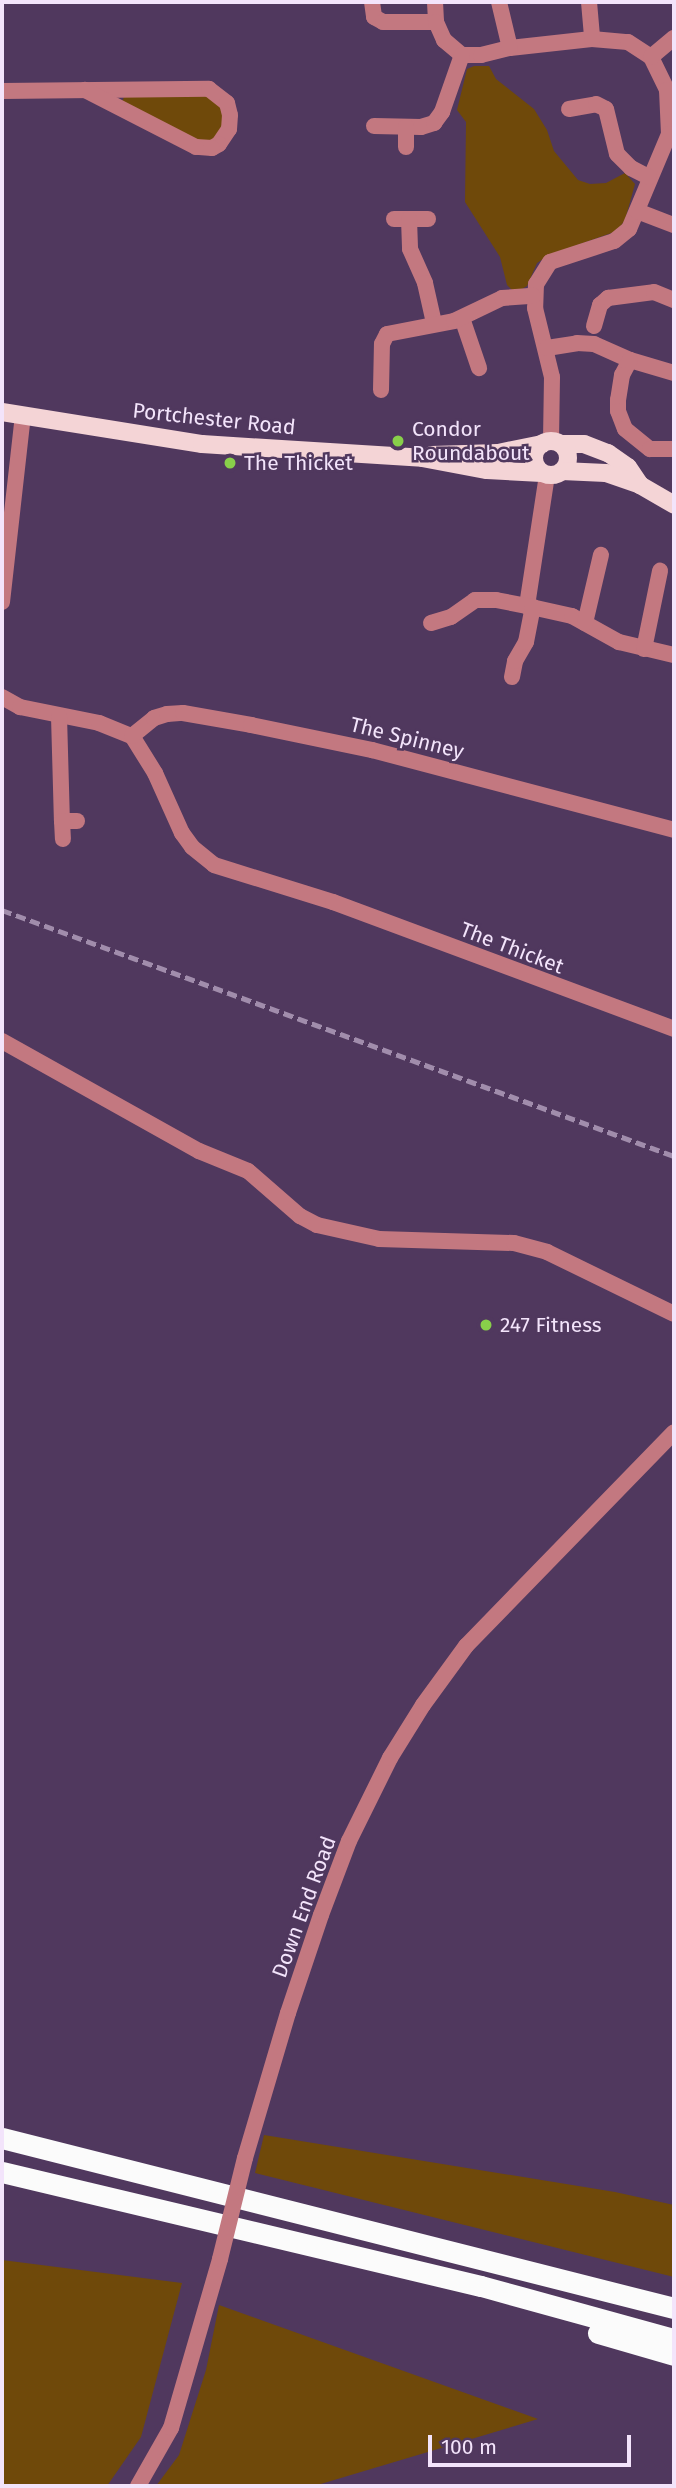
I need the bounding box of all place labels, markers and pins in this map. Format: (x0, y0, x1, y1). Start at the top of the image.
place label: Condor Roundabout (412, 416, 530, 466)
marker: Condor Roundabout (390, 433, 406, 449)
place label: The Thicket (244, 450, 353, 476)
marker: The Thicket (222, 455, 238, 471)
place label: 247 Fitness (500, 1312, 602, 1338)
marker: 247 Fitness (478, 1317, 494, 1333)

